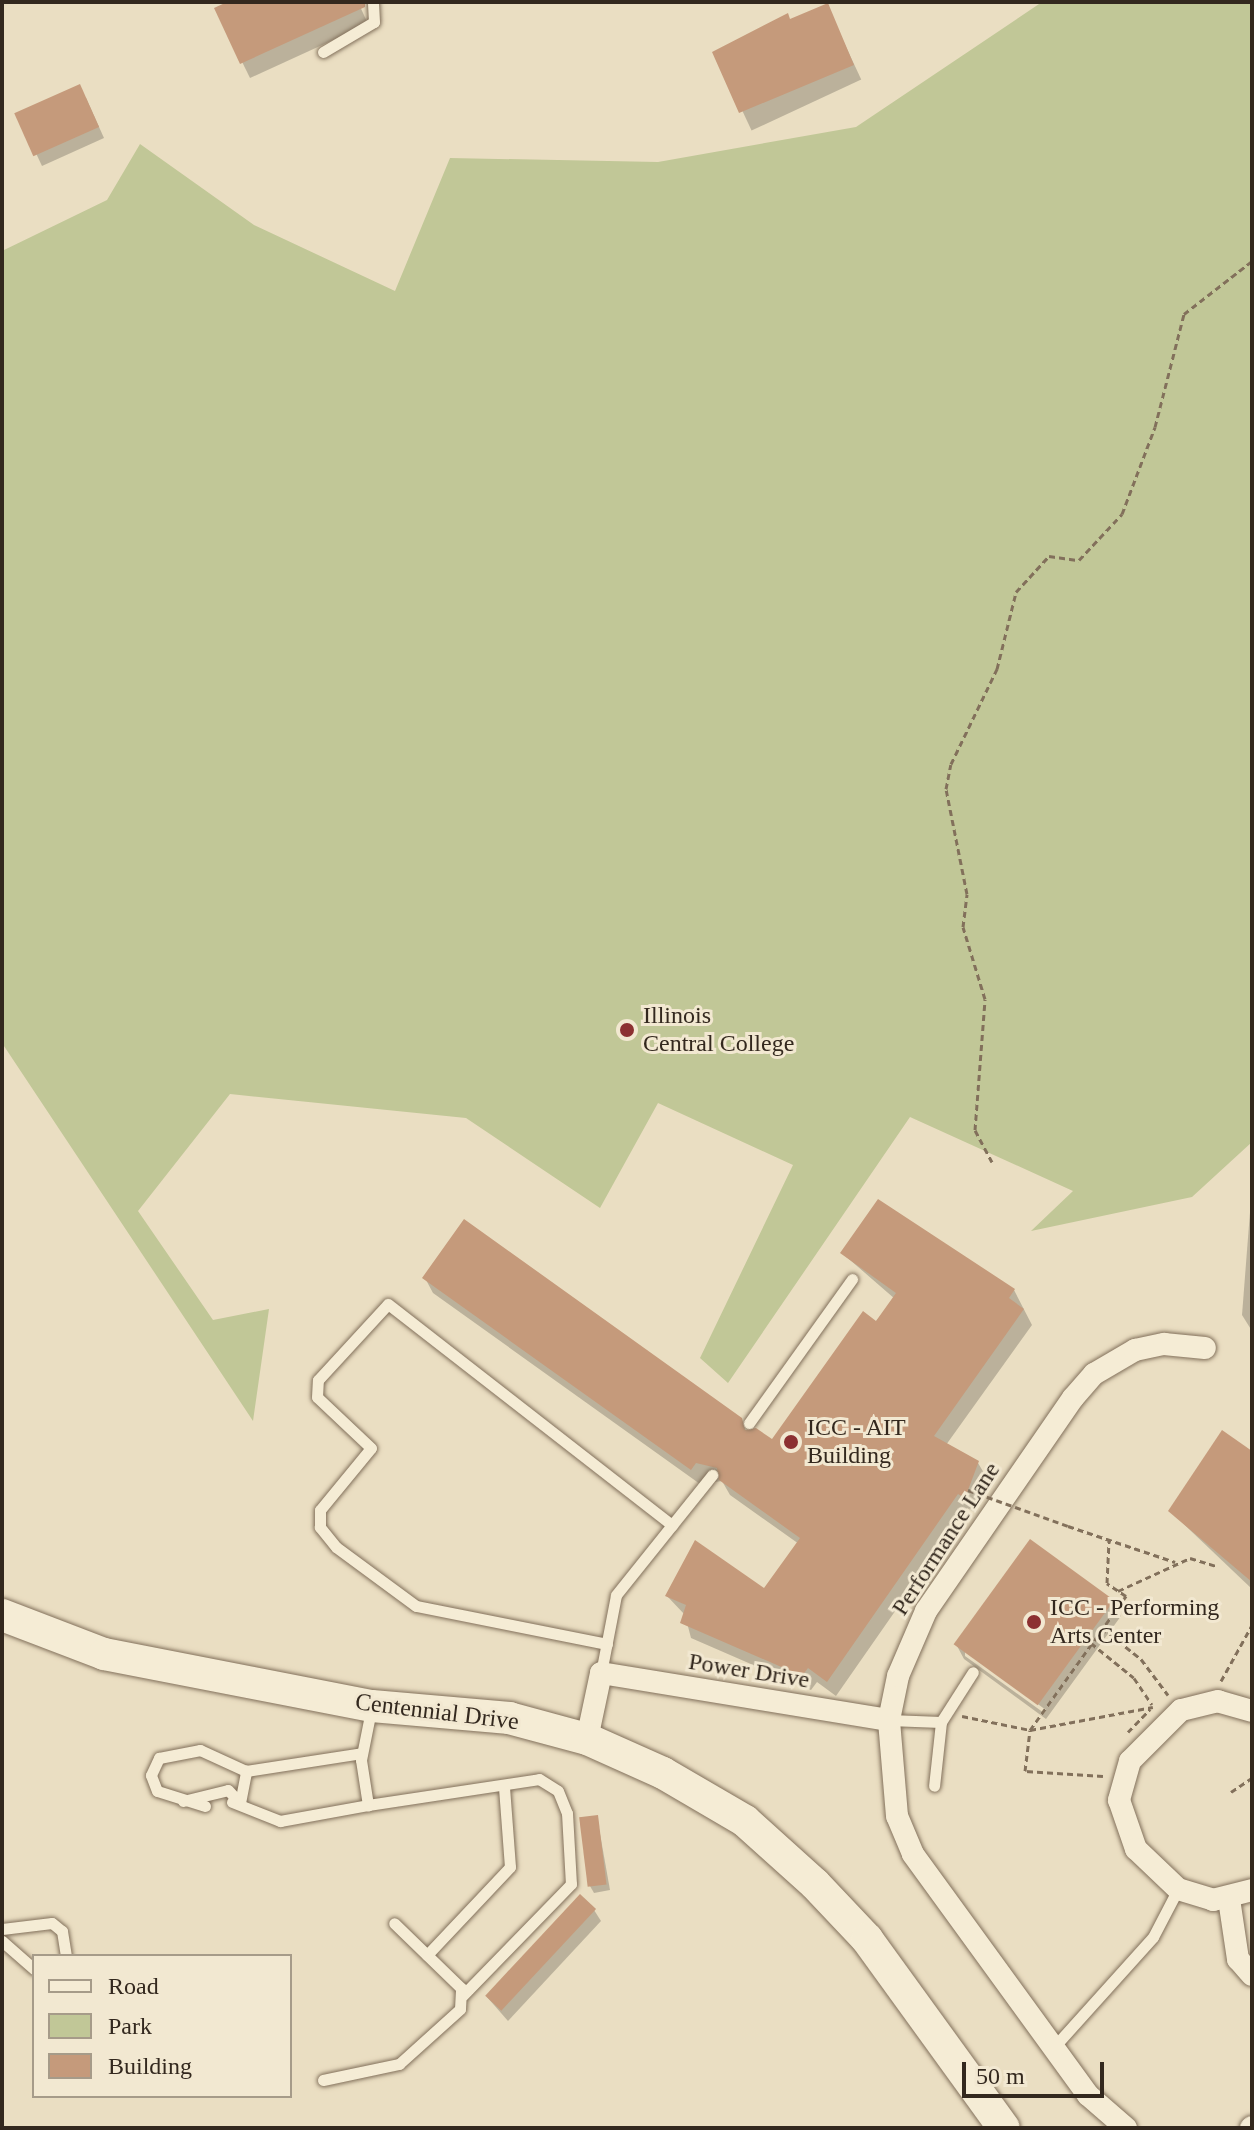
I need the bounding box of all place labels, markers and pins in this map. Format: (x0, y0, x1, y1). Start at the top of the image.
place label: Illinois Central College (643, 1002, 794, 1058)
marker: Illinois Central College (618, 1021, 636, 1039)
place label: ICC - AIT Building (807, 1414, 907, 1470)
marker: ICC - AIT Building (782, 1433, 800, 1451)
place label: ICC - Performing Arts Center (1050, 1594, 1219, 1650)
marker: ICC - Performing Arts Center (1025, 1613, 1043, 1631)

